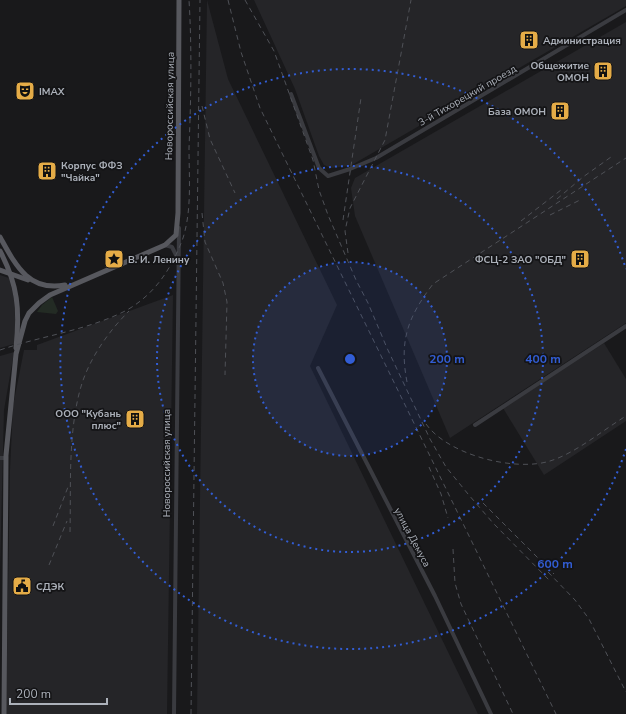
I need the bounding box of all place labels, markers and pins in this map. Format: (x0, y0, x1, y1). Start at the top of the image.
building icon: Администрация (518, 29, 540, 51)
place label: Администрация (543, 34, 621, 48)
place label: Общежитие ОМОН (530, 59, 589, 85)
building icon: Общежитие ОМОН (592, 60, 614, 82)
theatre icon: IMAX (14, 80, 36, 102)
place label: IMAX (39, 85, 65, 99)
building icon: База ОМОН (549, 100, 571, 122)
place label: База ОМОН (488, 105, 546, 119)
place label: Корпус ФФЗ "Чайка" (61, 159, 123, 185)
building icon: Корпус ФФЗ "Чайка" (36, 160, 58, 182)
place icon: В. И. Ленину (103, 248, 125, 270)
building icon: ФСЦ-2 ЗАО "ОБД" (569, 248, 591, 270)
place label: В. И. Ленину (128, 253, 190, 267)
place label: ФСЦ-2 ЗАО "ОБД" (475, 253, 566, 267)
centre of rings (343, 352, 357, 366)
place label: ООО "Кубань плюс" (55, 407, 121, 433)
building icon: ООО "Кубань плюс" (124, 408, 146, 430)
public building icon: СДЭК (11, 575, 33, 597)
place label: СДЭК (36, 580, 65, 594)

